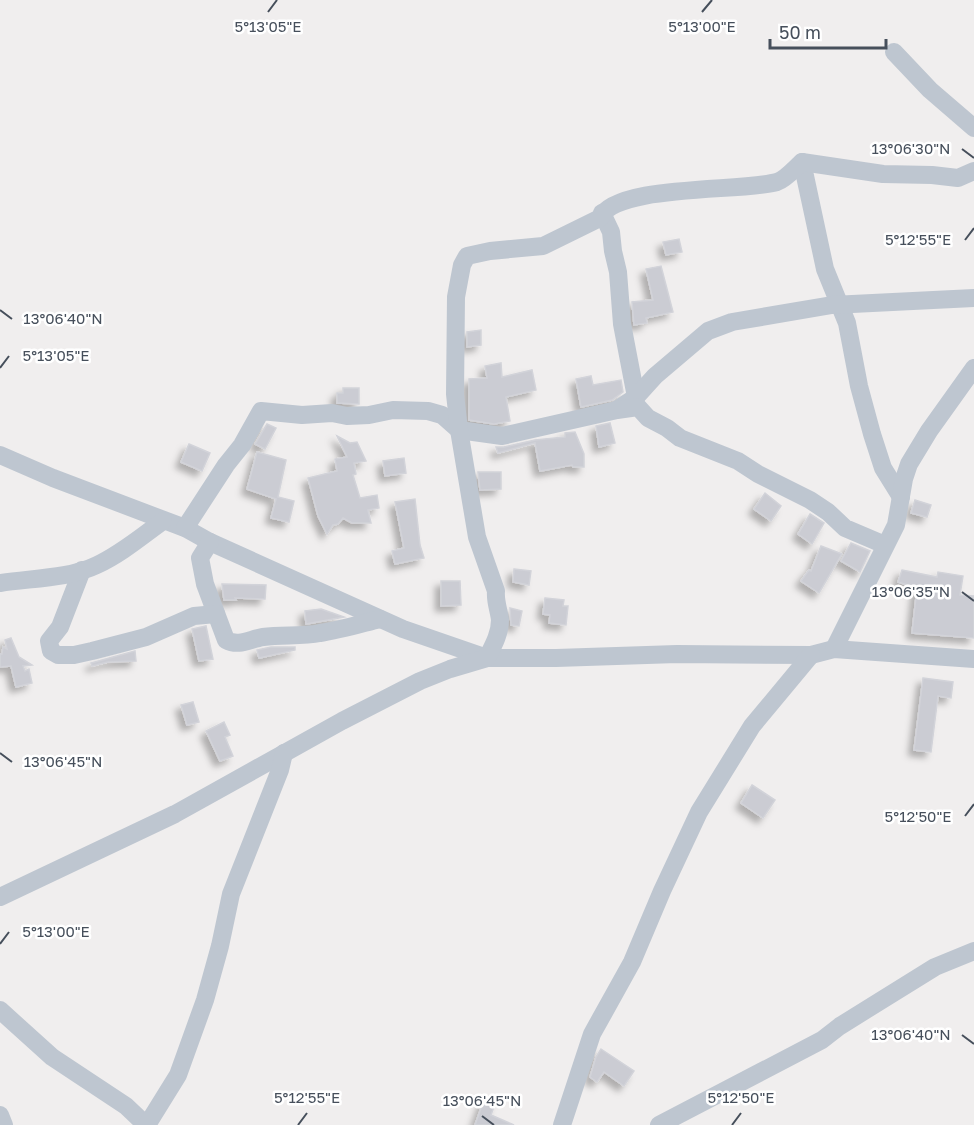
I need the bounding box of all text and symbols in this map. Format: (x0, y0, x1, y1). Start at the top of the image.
scale bar (770, 12, 886, 50)
text: 5°13'05"E (235, 17, 301, 35)
text: 5°13'00"E (668, 17, 736, 35)
text: 50 m (779, 21, 821, 43)
text: 13°06'30"N (872, 139, 950, 157)
text: 5°12'55"E (885, 230, 951, 248)
text: 13°06'40"N (23, 309, 103, 327)
text: 5°13'05"E (23, 346, 89, 364)
text: 13°06'35"N (872, 582, 950, 600)
text: 13°06'45"N (24, 752, 102, 770)
text: 5°12'50"E (885, 807, 951, 825)
text: 5°13'00"E (22, 922, 90, 940)
text: 13°06'40"N (871, 1025, 951, 1043)
text: 5°12'55"E (274, 1088, 340, 1106)
text: 5°12'50"E (708, 1088, 774, 1106)
text: 13°06'45"N (443, 1091, 521, 1109)

